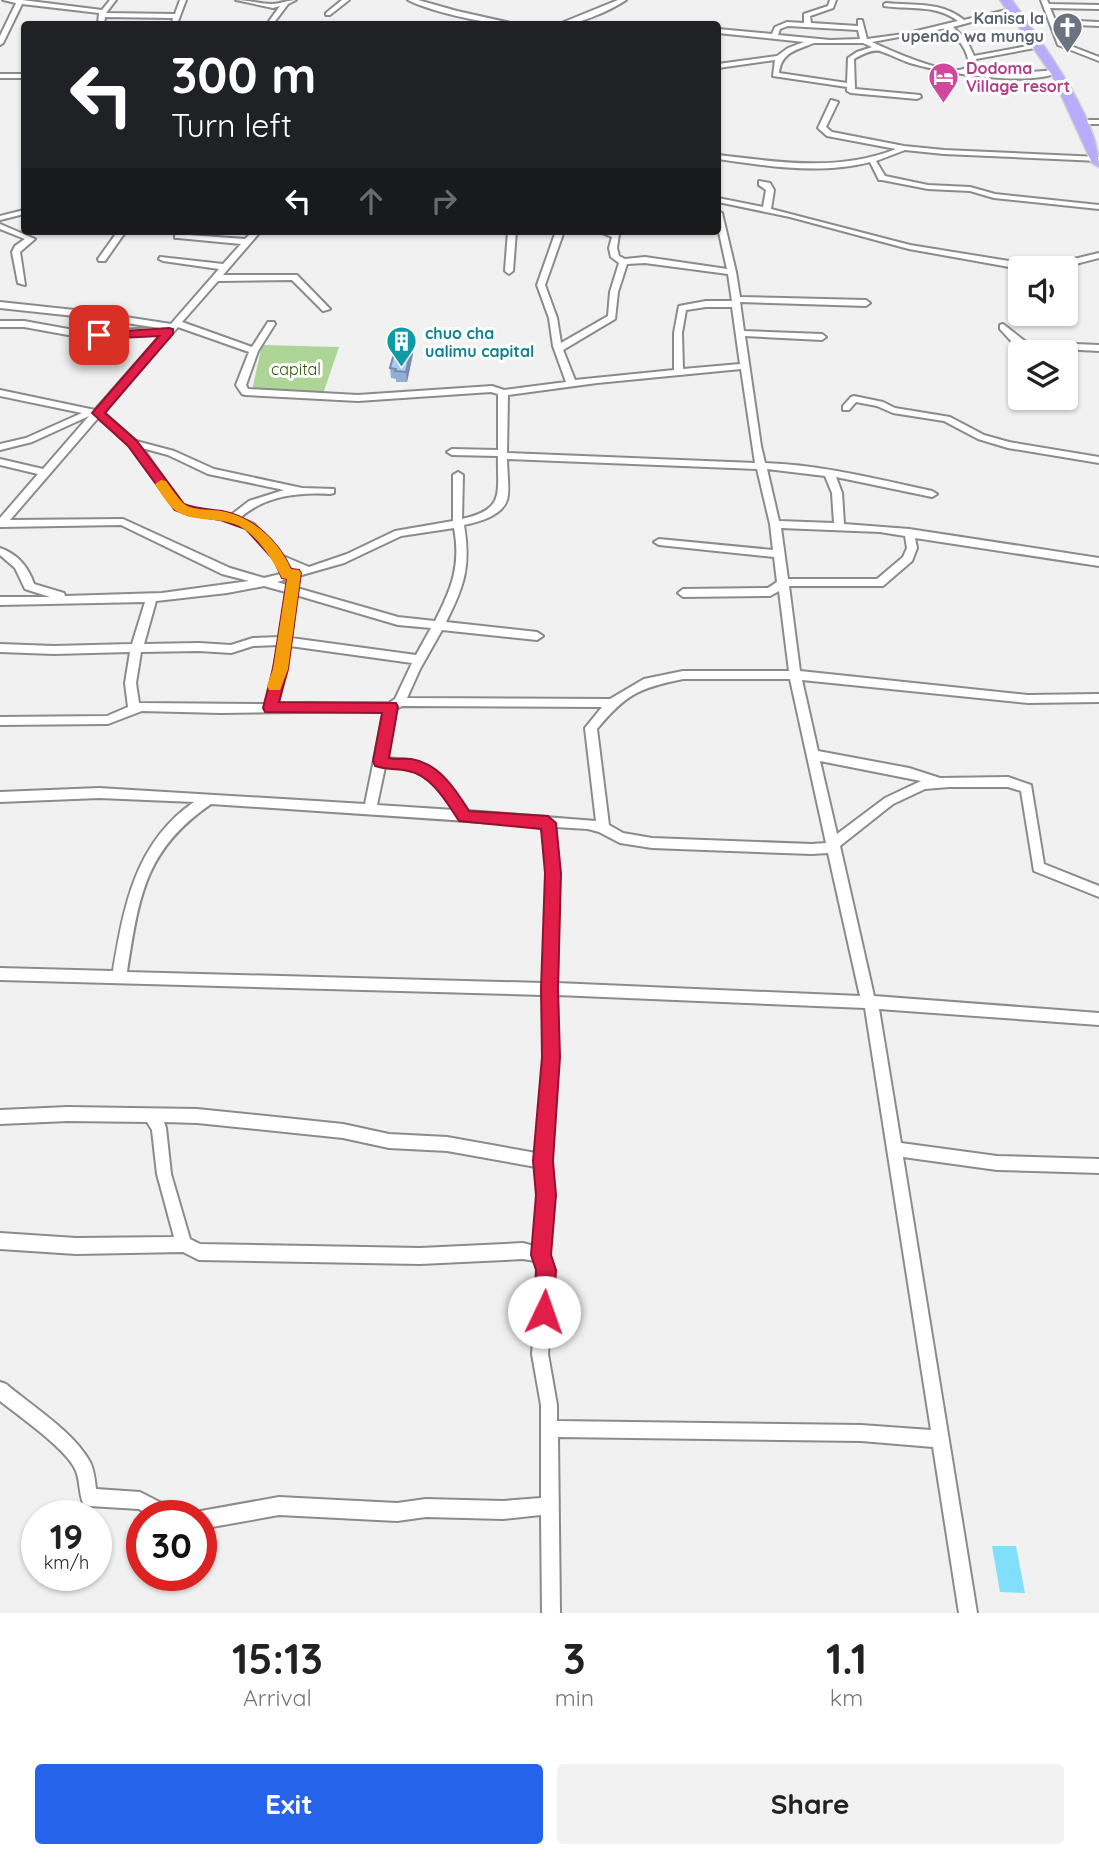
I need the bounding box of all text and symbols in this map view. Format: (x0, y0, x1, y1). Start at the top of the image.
place label: Kanisa la upendo wa mungu (901, 8, 1044, 46)
church icon: Kanisa la upendo wa mungu (1050, 10, 1084, 54)
text: 300 m (171, 44, 316, 105)
icon: left (56, 49, 147, 140)
place label: Dodoma Village resort (966, 58, 1070, 96)
hotel icon: Dodoma Village resort (926, 60, 960, 104)
text: Turn left (171, 105, 292, 145)
icon: left (279, 182, 317, 220)
icon: ahead (352, 182, 390, 220)
icon: right (425, 182, 463, 220)
map controls (1008, 256, 1078, 410)
button: sound (1008, 256, 1078, 326)
pin (69, 305, 129, 365)
icon: arrive (80, 316, 118, 354)
place label: chuo cha ualimu capital (425, 323, 534, 361)
building icon: chuo cha ualimu capital (385, 325, 419, 369)
button: layers (1008, 340, 1078, 410)
park label: capital (271, 359, 321, 379)
position arrow (507, 1275, 581, 1349)
speed limit sign: 30 (126, 1500, 217, 1591)
text: 19 (50, 1514, 83, 1558)
text: km/h (44, 1551, 89, 1574)
text: 15:13 (232, 1632, 323, 1685)
text: 3 (563, 1632, 586, 1685)
text: 1.1 (826, 1632, 867, 1685)
text: Arrival (243, 1683, 312, 1712)
text: min (555, 1683, 594, 1712)
text: km (830, 1683, 863, 1712)
button: Exit (35, 1764, 543, 1844)
button: Share (557, 1764, 1064, 1844)

